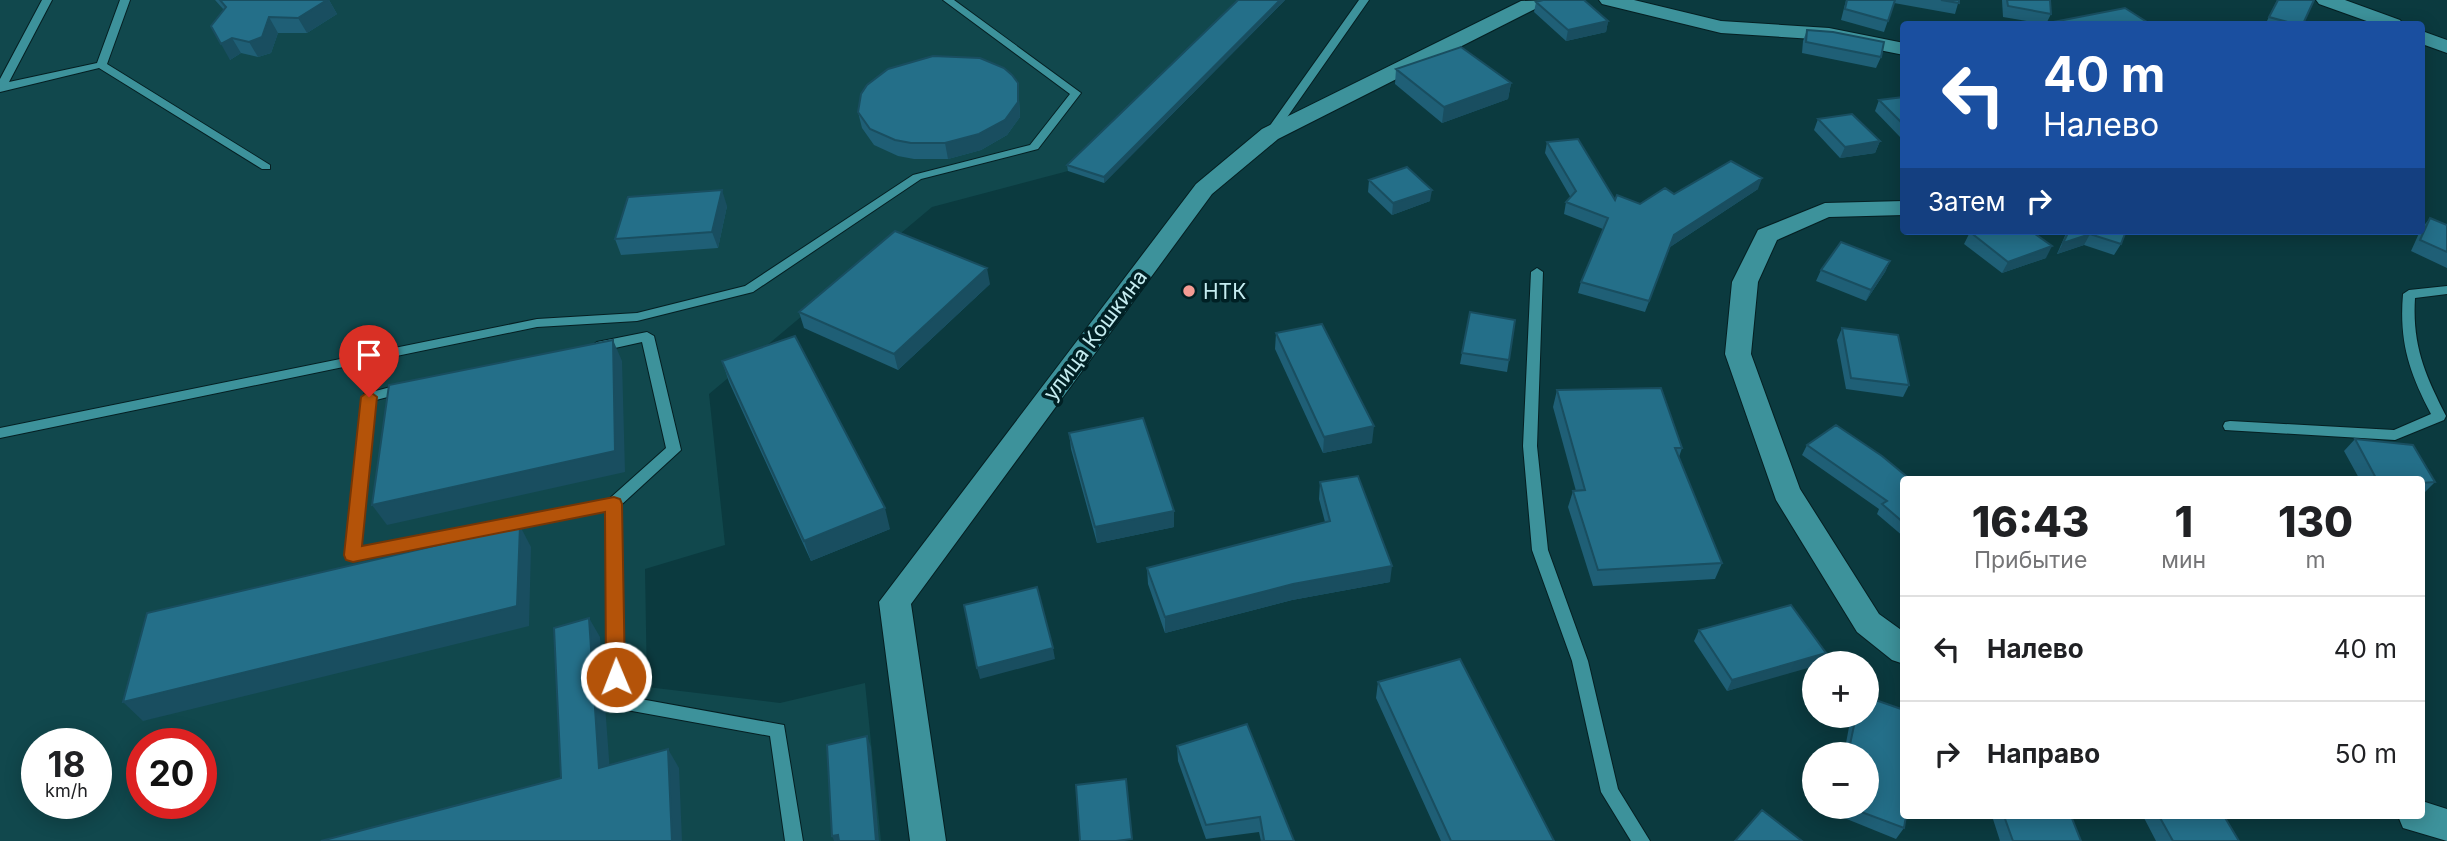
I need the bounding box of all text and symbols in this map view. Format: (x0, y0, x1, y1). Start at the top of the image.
text: 40 m (2043, 45, 2166, 104)
icon: left (1928, 49, 2019, 140)
text: Налево (2043, 105, 2159, 144)
icon: right (2020, 182, 2058, 220)
text: Затем (1928, 186, 2006, 217)
street label: улица Кошкина (1038, 265, 1152, 405)
place label: НТК (1203, 279, 1246, 304)
marker: НТК (1181, 283, 1197, 299)
pin (339, 325, 399, 397)
icon: arrive (350, 336, 388, 374)
text: 16:43 (1972, 496, 2089, 547)
text: 1 (2174, 496, 2193, 547)
text: 130 (2278, 496, 2353, 547)
text: Прибытие (1974, 546, 2087, 574)
text: мин (2161, 546, 2206, 574)
text: m (2306, 546, 2326, 574)
icon: left (1928, 630, 1966, 668)
text: Налево (1987, 633, 2084, 664)
text: 40 m (2334, 633, 2397, 664)
position arrow (579, 640, 653, 714)
map controls (1802, 651, 1879, 819)
button: + (1802, 651, 1879, 728)
speed limit sign: 20 (126, 728, 217, 819)
icon: right (1928, 735, 1966, 773)
text: Направо (1987, 738, 2100, 769)
text: 50 m (2335, 738, 2397, 769)
button: − (1802, 742, 1879, 819)
text: 18 (48, 743, 85, 785)
text: km/h (45, 780, 88, 801)

